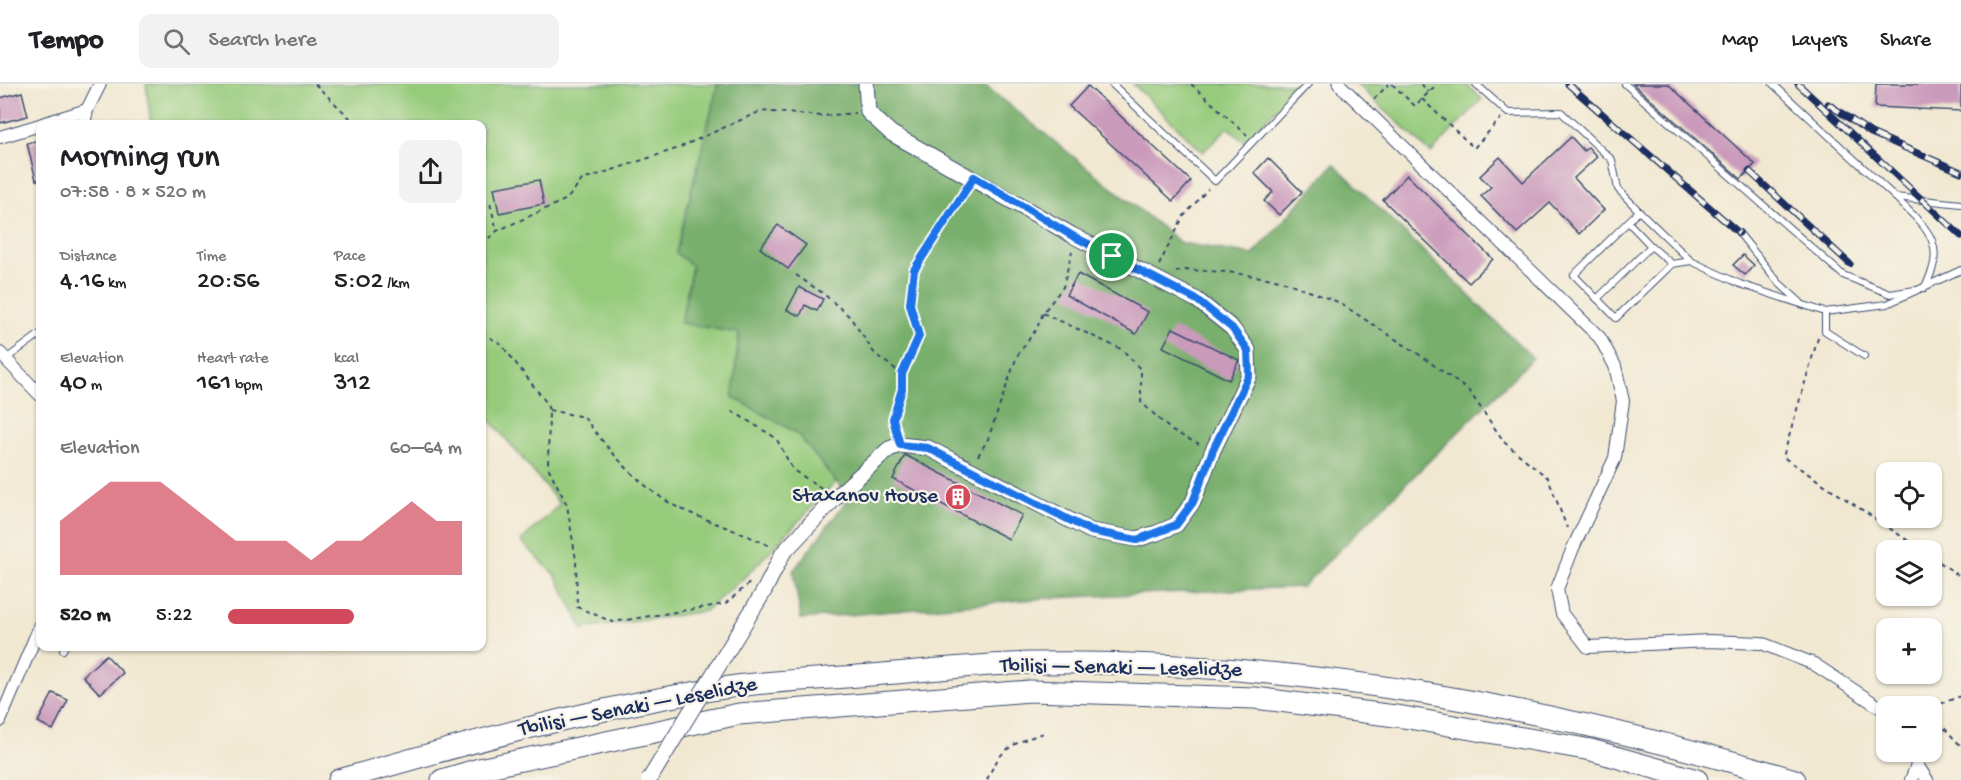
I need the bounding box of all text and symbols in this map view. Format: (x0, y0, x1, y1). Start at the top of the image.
search box (139, 14, 559, 68)
text: Tempo (30, 25, 103, 58)
icon: search (160, 25, 193, 58)
text: Search here (208, 28, 317, 54)
text: Map (1722, 29, 1758, 54)
text: Layers (1791, 29, 1847, 54)
text: Share (1880, 29, 1931, 54)
text: Morning run (60, 140, 220, 178)
button: share (399, 140, 462, 203)
text: 07:58 · 8 × 520 m (60, 182, 206, 205)
pin (1086, 230, 1137, 281)
icon: arrive (1095, 239, 1128, 272)
text: Distance (60, 248, 117, 267)
text: Time (197, 248, 226, 267)
text: Pace (334, 248, 365, 267)
text: 4.16 (60, 267, 104, 298)
text: 20:56 (197, 267, 260, 298)
text: 5:02 (334, 267, 383, 298)
text: km (104, 275, 126, 294)
text: /km (383, 275, 409, 294)
text: Elevation (60, 350, 124, 369)
text: Heart rate (197, 350, 269, 369)
text: kcal (334, 350, 359, 369)
text: 40 (60, 369, 87, 400)
text: 161 (197, 369, 231, 400)
text: 312 (334, 369, 371, 400)
text: m (87, 377, 102, 396)
text: bpm (231, 377, 263, 396)
text: Elevation (60, 438, 140, 461)
text: 60–64 m (390, 438, 462, 461)
map controls (1876, 462, 1942, 762)
button: locate (1876, 462, 1942, 528)
building icon: Staxanov House (943, 482, 973, 512)
place label: Staxanov House (792, 484, 939, 510)
button: layers (1876, 540, 1942, 606)
text: 520 m (60, 605, 111, 628)
text: 5:22 (156, 605, 192, 628)
button: + (1876, 618, 1942, 684)
street label: Tbilisi — Senaki — Leselidze (998, 654, 1243, 684)
street label: Tbilisi — Senaki — Leselidze (515, 672, 760, 744)
button: − (1876, 696, 1942, 762)

